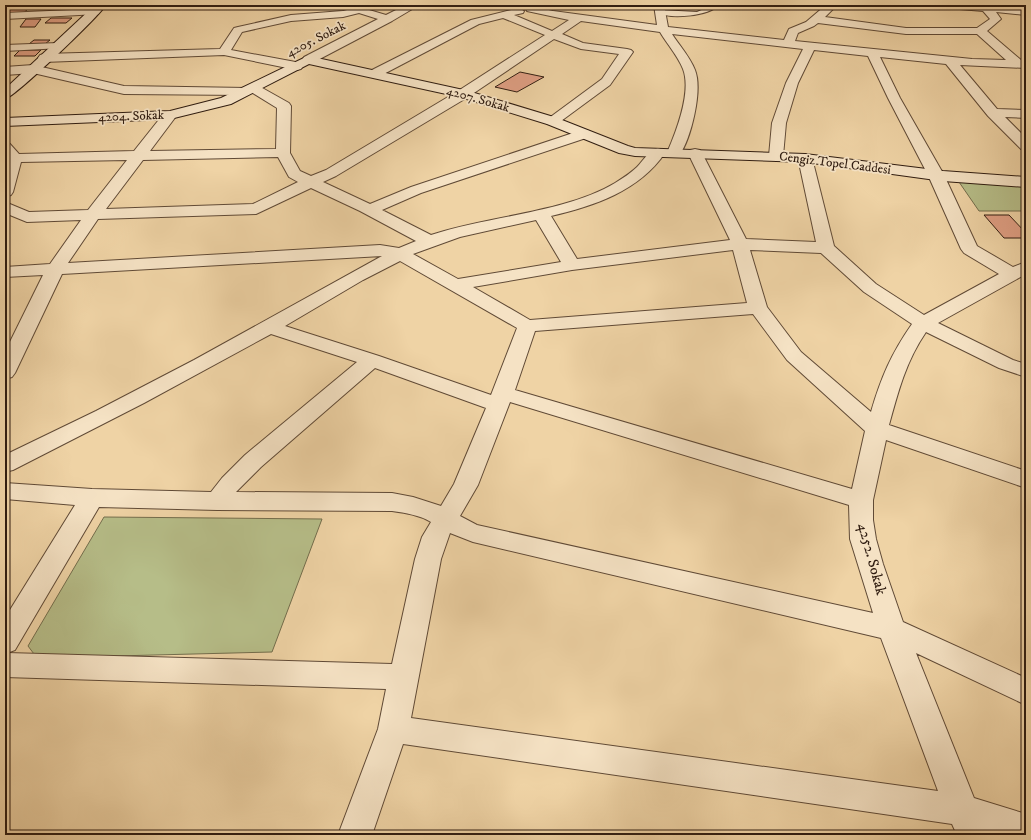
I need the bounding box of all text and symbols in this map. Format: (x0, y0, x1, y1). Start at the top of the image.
street label: 4205. Sokak (284, 17, 349, 61)
street label: 4207. Sokak (445, 82, 512, 116)
street label: 4204. Sokak (98, 107, 165, 125)
street label: Cengiz Topel Caddesi (778, 148, 892, 178)
street label: 4252. Sokak (853, 521, 891, 598)

